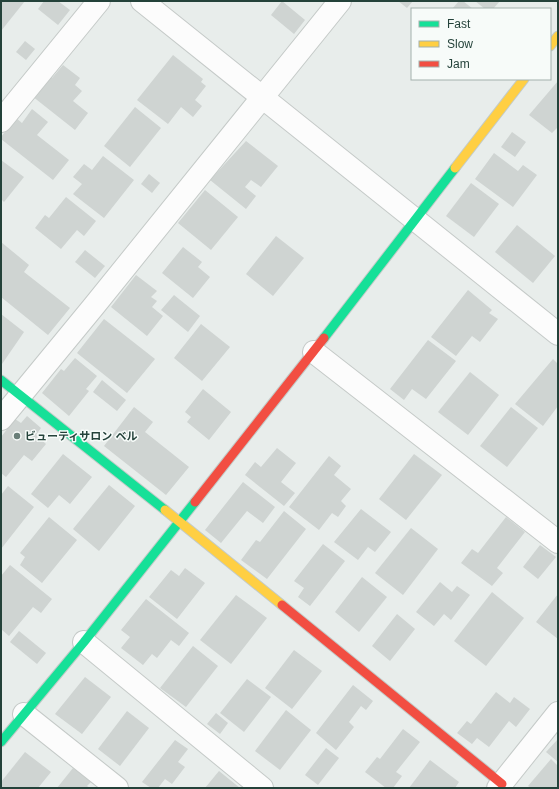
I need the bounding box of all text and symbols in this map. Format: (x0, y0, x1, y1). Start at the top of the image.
legend (411, 8, 551, 80)
text: Fast (447, 17, 471, 31)
text: Slow (447, 37, 473, 51)
text: Jam (447, 57, 470, 71)
place label: ビューティサロン ベル (25, 430, 137, 442)
marker: ビューティサロン ベル (12, 431, 22, 441)

